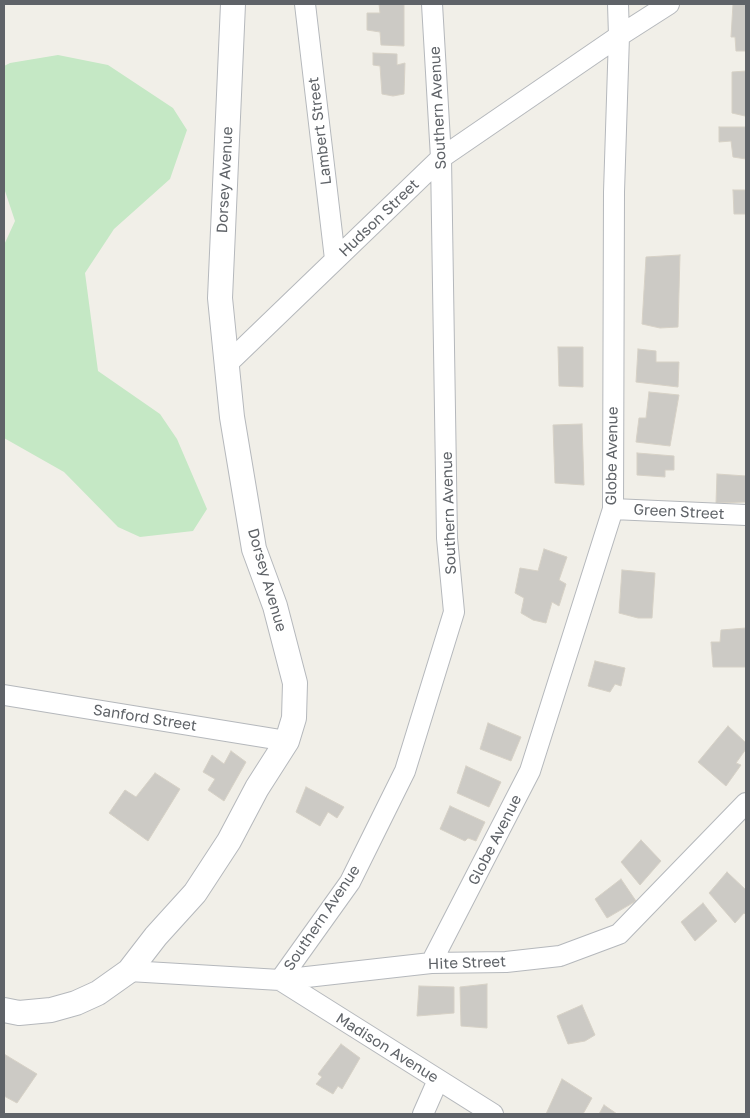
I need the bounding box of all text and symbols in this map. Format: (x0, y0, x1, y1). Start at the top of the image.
street label: Southern Avenue (426, 46, 450, 170)
street label: Lambert Street (304, 76, 336, 186)
street label: Dorsey Avenue (213, 126, 237, 234)
street label: Hudson Street (335, 175, 423, 261)
street label: Globe Avenue (602, 406, 622, 506)
street label: Southern Avenue (438, 451, 460, 575)
street label: Green Street (633, 501, 725, 523)
street label: Dorsey Avenue (244, 526, 290, 634)
street label: Sanford Street (92, 701, 198, 735)
street label: Globe Avenue (465, 792, 525, 888)
street label: Southern Avenue (280, 862, 364, 974)
street label: Hite Street (428, 953, 506, 973)
street label: Madison Avenue (332, 1009, 442, 1087)

